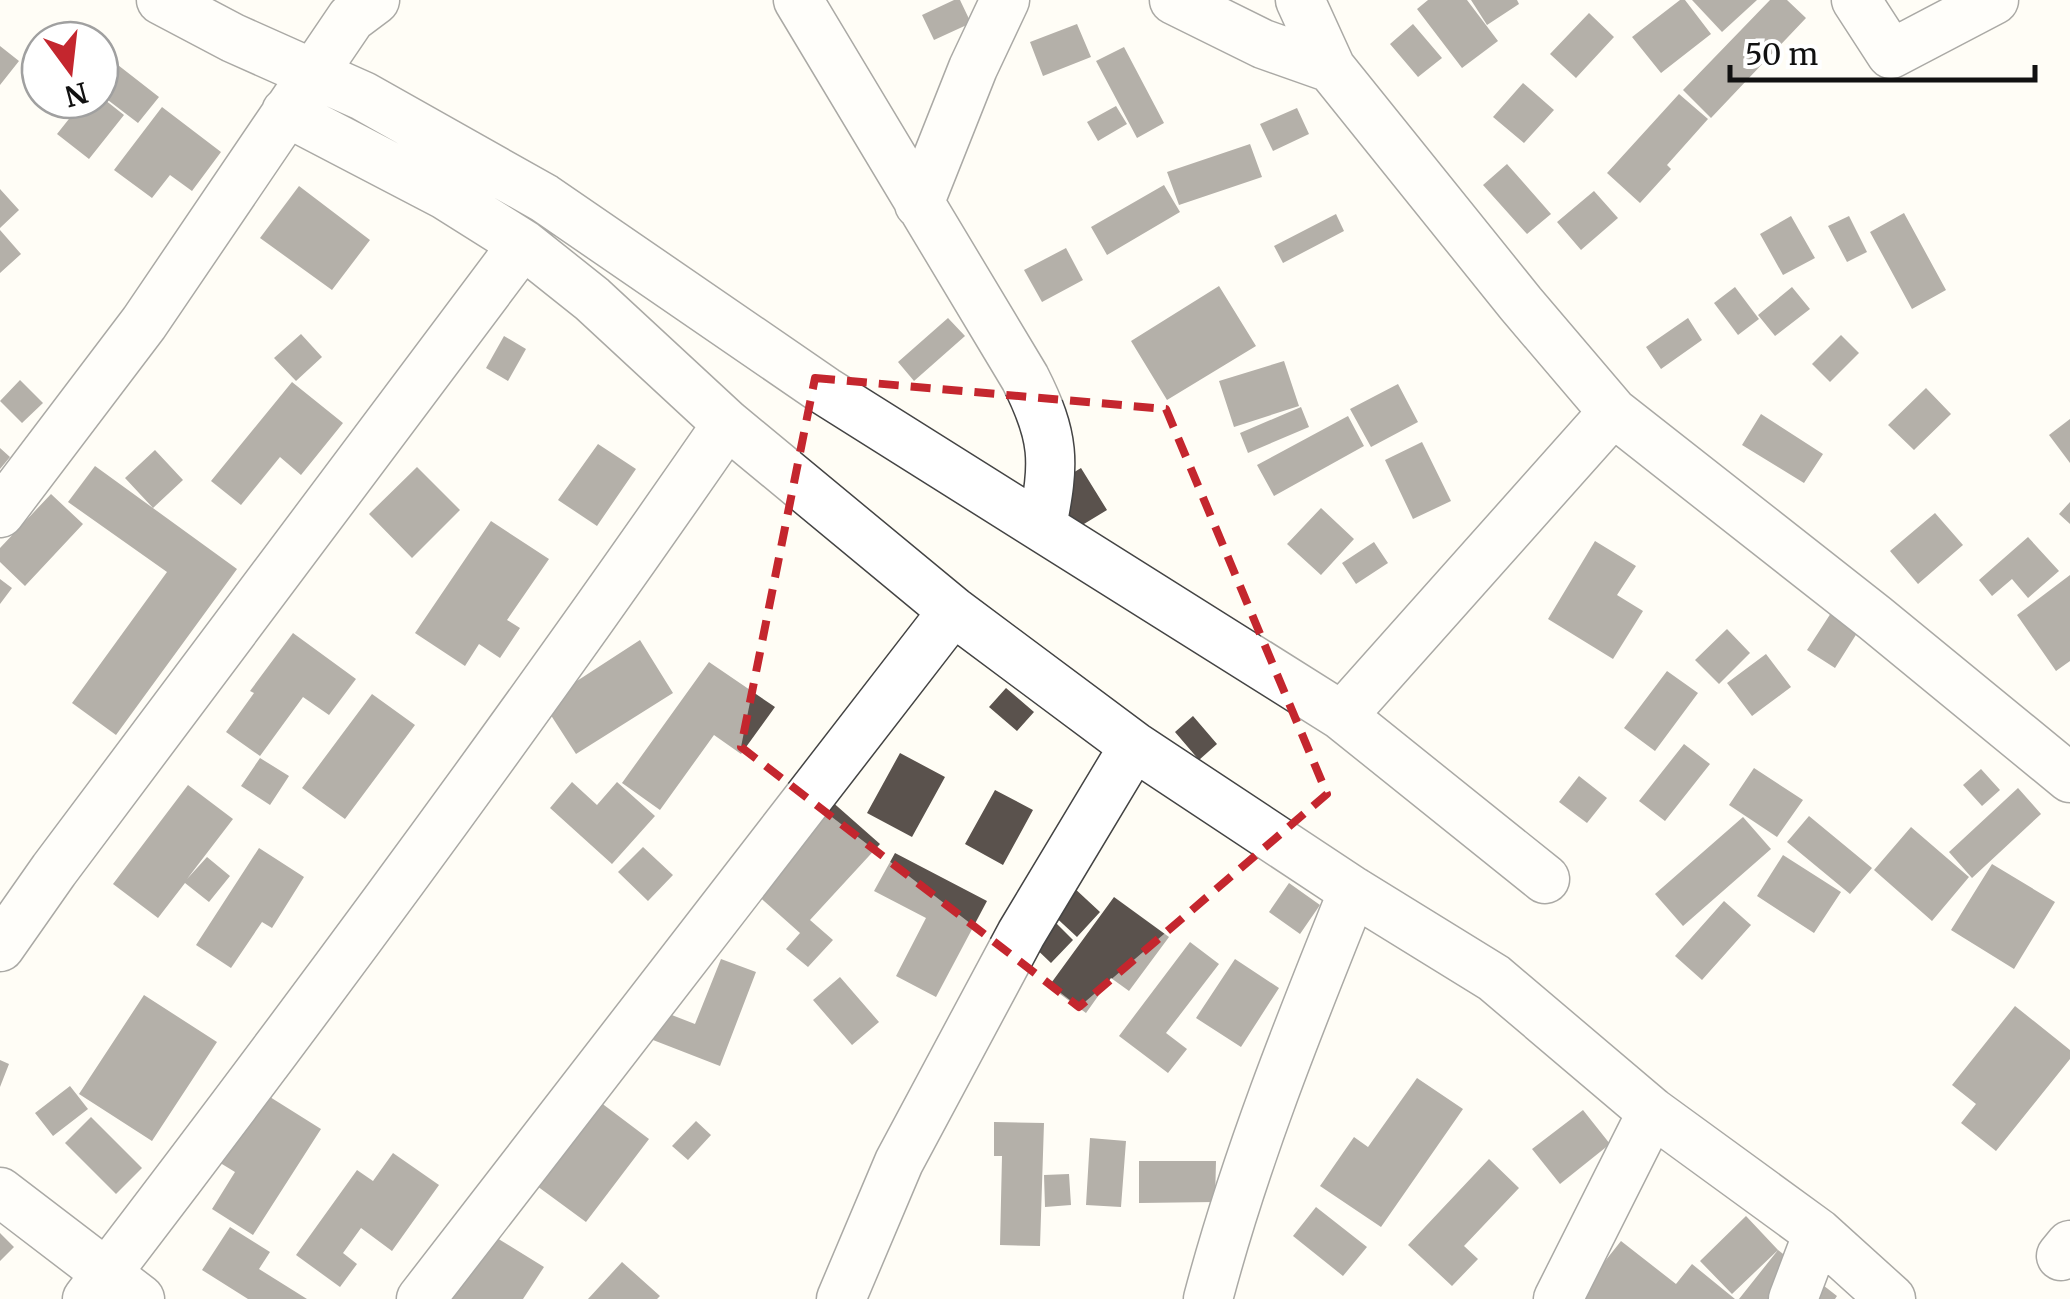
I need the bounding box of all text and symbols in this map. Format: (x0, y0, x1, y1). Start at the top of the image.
north arrow (20, 20, 120, 120)
scale bar (1730, 20, 2035, 82)
text: 50 m (1745, 35, 1818, 73)
text: N (61, 74, 92, 114)

